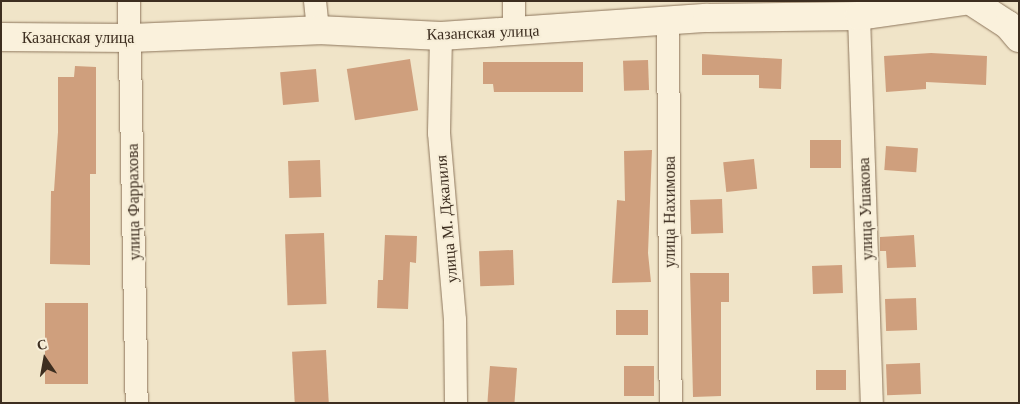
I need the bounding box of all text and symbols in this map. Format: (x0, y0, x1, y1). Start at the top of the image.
street label: Казанская улица (426, 20, 540, 44)
street label: Казанская улица (22, 27, 134, 47)
street label: улица Фаррахова (122, 143, 144, 261)
street label: улица М. Джалиля (431, 154, 461, 284)
street label: улица Нахимова (659, 156, 679, 268)
street label: улица Ушакова (854, 157, 876, 261)
north arrow (20, 334, 70, 384)
text: С (35, 334, 49, 354)

